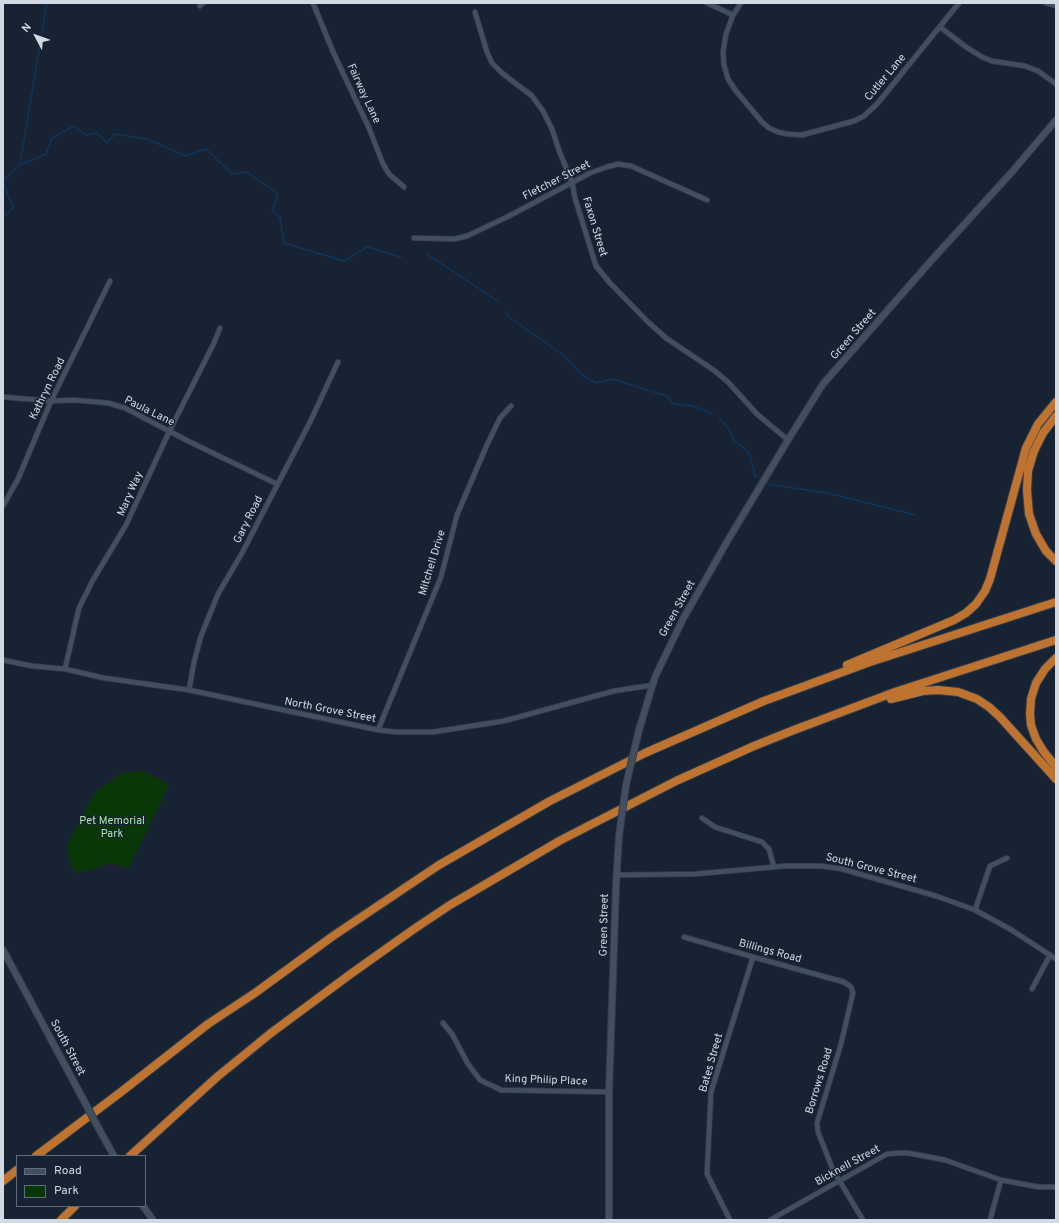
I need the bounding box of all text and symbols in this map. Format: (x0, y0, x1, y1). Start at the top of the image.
north arrow (16, 16, 56, 56)
text: N (19, 21, 35, 36)
street label: Cutler Lane (863, 52, 909, 104)
street label: Fairway Lane (343, 62, 383, 126)
street label: Fletcher Street (521, 158, 593, 204)
street label: Faxon Street (579, 196, 609, 258)
street label: Green Street (828, 307, 880, 363)
street label: Kathryn Road (27, 356, 69, 422)
street label: Paula Lane (122, 394, 176, 430)
street label: Mary Way (115, 469, 147, 519)
street label: Gary Road (231, 494, 267, 546)
street label: Mitchell Drive (417, 529, 449, 597)
street label: Green Street (657, 578, 699, 640)
street label: North Grove Street (283, 696, 377, 726)
park label: Pet Memorial Park (79, 815, 145, 841)
street label: South Grove Street (824, 851, 918, 887)
street label: Green Street (598, 894, 612, 956)
street label: Billings Road (737, 937, 803, 967)
street label: South Street (47, 1018, 87, 1078)
street label: Bates Street (697, 1032, 727, 1094)
street label: Borrows Road (804, 1046, 836, 1116)
street label: King Philip Place (504, 1073, 588, 1089)
street label: Bicknell Street (813, 1143, 883, 1189)
legend (16, 1155, 146, 1207)
text: Road (54, 1163, 82, 1179)
text: Park (54, 1183, 79, 1199)

